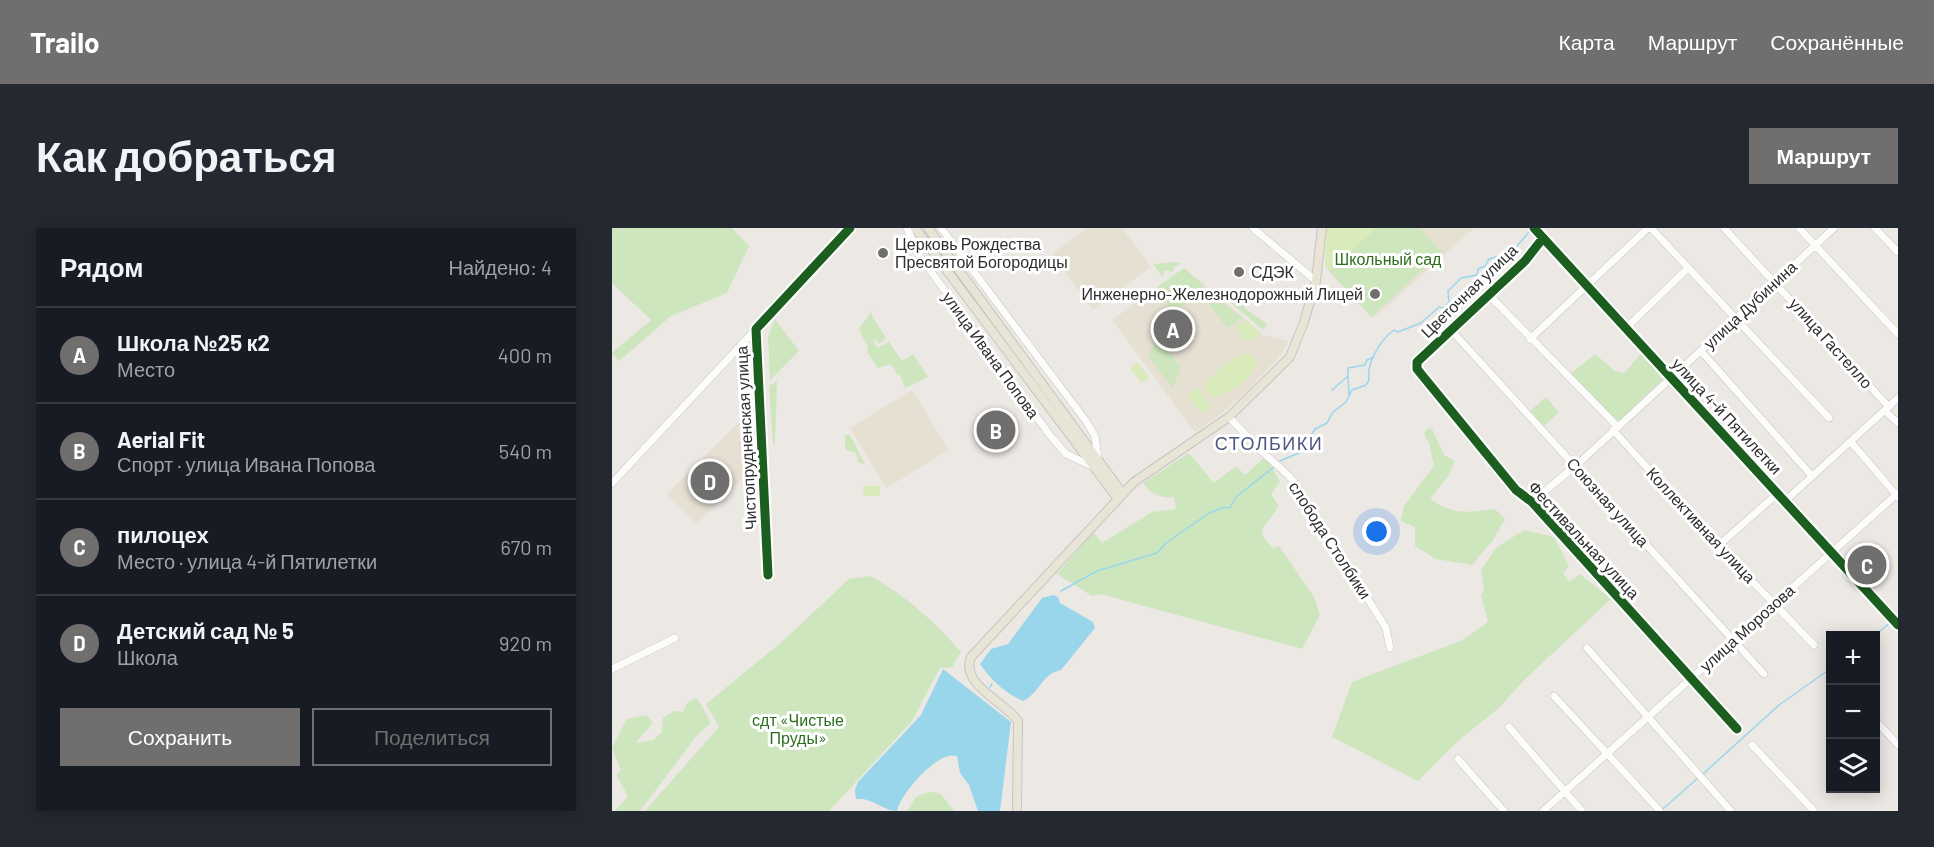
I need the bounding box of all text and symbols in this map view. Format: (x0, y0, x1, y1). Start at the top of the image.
text: Trailo (30, 25, 100, 59)
text: Карта (1559, 29, 1615, 54)
text: Маршрут (1648, 29, 1737, 54)
text: Сохранённые (1770, 29, 1904, 54)
button: Маршрут (1749, 128, 1898, 184)
text: Как добраться (36, 130, 336, 180)
place label: Церковь Рождества Пресвятой Богородицы (895, 234, 1068, 271)
street label: Цветочная улица (1417, 240, 1521, 341)
marker: Церковь Рождества Пресвятой Богородицы (876, 246, 890, 260)
park label: Школьный сад (1335, 249, 1442, 268)
text: Рядом (60, 251, 143, 282)
text: Найдено: 4 (449, 255, 552, 279)
street label: улица Дубинина (1699, 257, 1800, 353)
place label: СДЭК (1251, 262, 1295, 281)
marker: СДЭК (1232, 265, 1246, 279)
place label: Инженерно-Железнодорожный Лицей (1082, 284, 1363, 303)
marker: Инженерно-Железнодорожный Лицей (1368, 287, 1382, 301)
street label: улица Ивана Попова (939, 288, 1044, 422)
street label: улица Гастелло (1786, 294, 1877, 392)
pin: A (1154, 306, 1192, 352)
text: Школа №25 к2 (117, 329, 270, 355)
text: A (73, 343, 86, 367)
text: 400 m (498, 343, 552, 367)
street label: Чистопрудненская улица (731, 345, 760, 531)
street label: улица 4-й Пятилетки (1669, 354, 1786, 478)
text: Место (117, 357, 175, 381)
pin: B (976, 408, 1016, 452)
text: Aerial Fit (117, 426, 205, 452)
district label: СТОЛБИКИ (1215, 432, 1323, 454)
text: B (73, 439, 86, 463)
text: 540 m (499, 439, 552, 463)
text: Спорт · улица Ивана Попова (117, 452, 375, 476)
street label: Союзная улица (1563, 453, 1653, 550)
pin: D (690, 458, 730, 504)
street label: Коллективная улица (1643, 463, 1760, 586)
street label: слобода Столбики (1285, 477, 1375, 602)
street label: Фестивальная улица (1525, 477, 1644, 602)
your location (1362, 517, 1391, 546)
text: пилоцех (117, 521, 209, 547)
text: C (73, 535, 86, 559)
text: 670 m (500, 535, 552, 559)
pin: C (1848, 542, 1886, 588)
text: Место · улица 4-й Пятилетки (117, 549, 377, 573)
street label: улица Морозова (1696, 580, 1798, 675)
text: Детский сад № 5 (117, 617, 294, 643)
text: D (73, 631, 86, 655)
text: 920 m (499, 631, 552, 655)
map controls (1826, 631, 1880, 793)
button: + (1826, 631, 1880, 685)
text: Школа (117, 645, 178, 669)
button: − (1826, 685, 1880, 739)
button: Сохранить (60, 708, 300, 766)
button: Поделиться (312, 708, 552, 766)
park label: сдт «Чистые Пруды» (752, 710, 844, 747)
button: layers (1826, 739, 1880, 793)

